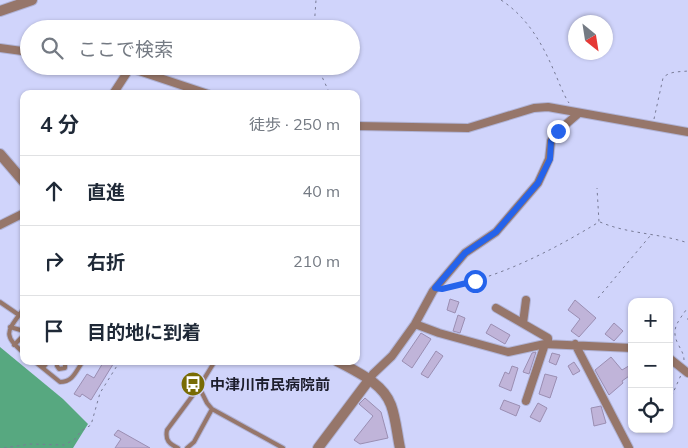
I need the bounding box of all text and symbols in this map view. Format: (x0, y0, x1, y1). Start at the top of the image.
north arrow (568, 15, 613, 60)
search box (20, 20, 360, 75)
icon: search (38, 34, 66, 62)
text: ここで検索 (78, 37, 173, 61)
text: 4 分 (40, 111, 79, 137)
text: 徒歩 · 250 m (249, 114, 340, 134)
route end (547, 120, 570, 143)
icon: ahead (40, 177, 68, 205)
text: 直進 (87, 180, 125, 204)
text: 40 m (303, 181, 340, 201)
icon: right (40, 247, 68, 275)
text: 右折 (87, 250, 125, 274)
text: 210 m (293, 251, 340, 271)
route start (464, 270, 487, 293)
map controls (628, 298, 673, 433)
button: + (628, 298, 673, 343)
icon: arrive (40, 317, 68, 345)
text: 目的地に到着 (87, 320, 201, 344)
button: − (628, 343, 673, 388)
bus stop icon: 中津川市民病院前 (180, 371, 206, 397)
place label: 中津川市民病院前 (210, 375, 330, 394)
button: locate (628, 388, 673, 433)

